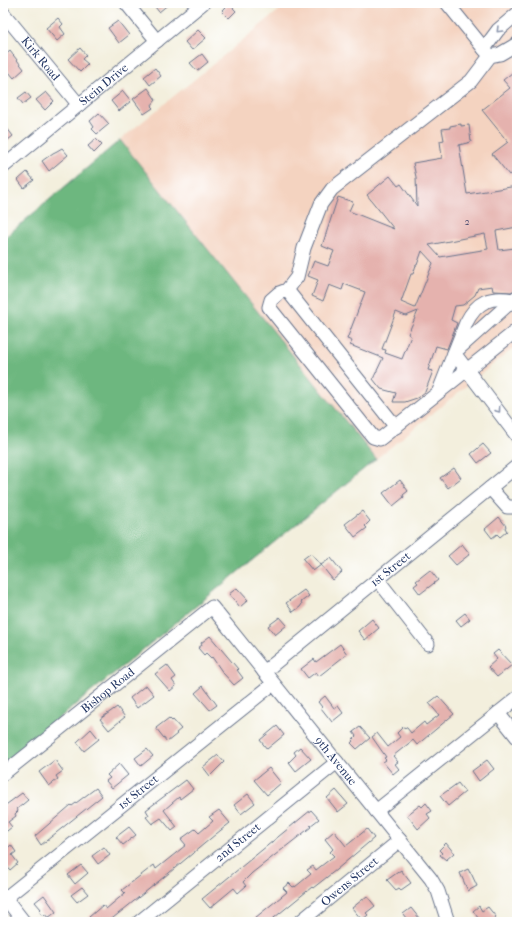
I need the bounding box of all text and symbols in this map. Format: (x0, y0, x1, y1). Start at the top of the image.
one-way arrow (496, 25, 504, 33)
street label: Kirk Road (18, 34, 63, 84)
street label: Stein Drive (76, 60, 131, 109)
house number: 2 (464, 216, 470, 228)
one-way arrow (493, 406, 500, 413)
street label: 1st Street (368, 548, 414, 589)
street label: Bishop Road (78, 665, 138, 716)
street label: 9th Avenue (312, 734, 360, 788)
street label: 1st Street (115, 771, 161, 812)
street label: 2nd Street (212, 819, 264, 865)
street label: Owens Street (318, 853, 381, 909)

